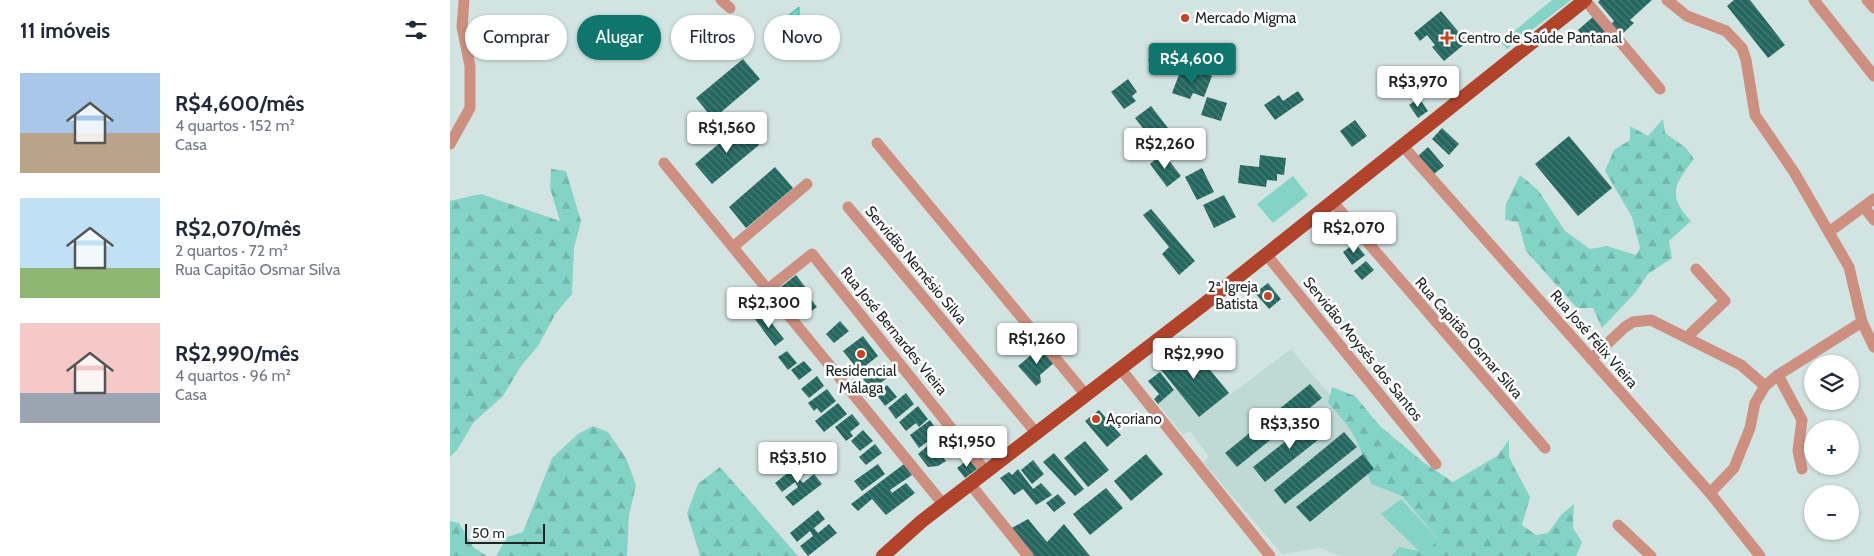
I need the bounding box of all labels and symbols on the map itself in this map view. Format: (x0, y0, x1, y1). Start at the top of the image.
place label: Mercado Migma (1195, 9, 1297, 27)
marker: Mercado Migma (1179, 12, 1191, 24)
place label: Centro de Saúde Pantanal (1458, 29, 1622, 47)
marker: Centro de Saúde Pantanal (1440, 31, 1454, 45)
pin: R$4,600 (1146, 42, 1238, 85)
pin: R$3,970 (1372, 66, 1464, 108)
pin: R$1,560 (681, 112, 773, 154)
pin: R$2,260 (1119, 128, 1211, 170)
street label: Servidão Nemésio Silva (861, 202, 971, 328)
pin: R$2,070 (1308, 212, 1400, 254)
street label: Rua José Bernardes Vieira (837, 263, 952, 399)
street label: Servidão Moysés dos Santos (1299, 273, 1427, 425)
street label: Rua Capitão Osmar Silva (1411, 274, 1527, 403)
place label: 2ª Igreja Batista (1208, 278, 1259, 313)
pin: R$2,300 (723, 286, 815, 329)
street label: Rua José Félix Vieira (1546, 286, 1642, 392)
marker: 2ª Igreja Batista (1262, 290, 1274, 302)
pin: R$1,260 (991, 322, 1083, 365)
pin: R$2,990 (1148, 338, 1240, 380)
marker: Residencial Málaga (855, 348, 867, 360)
place label: Residencial Málaga (826, 362, 897, 397)
pin: R$3,350 (1244, 408, 1336, 450)
place label: Açoriano (1106, 410, 1162, 428)
marker: Açoriano (1090, 413, 1102, 425)
pin: R$1,950 (921, 426, 1013, 468)
pin: R$3,510 (752, 442, 844, 484)
scale bar (465, 521, 545, 544)

